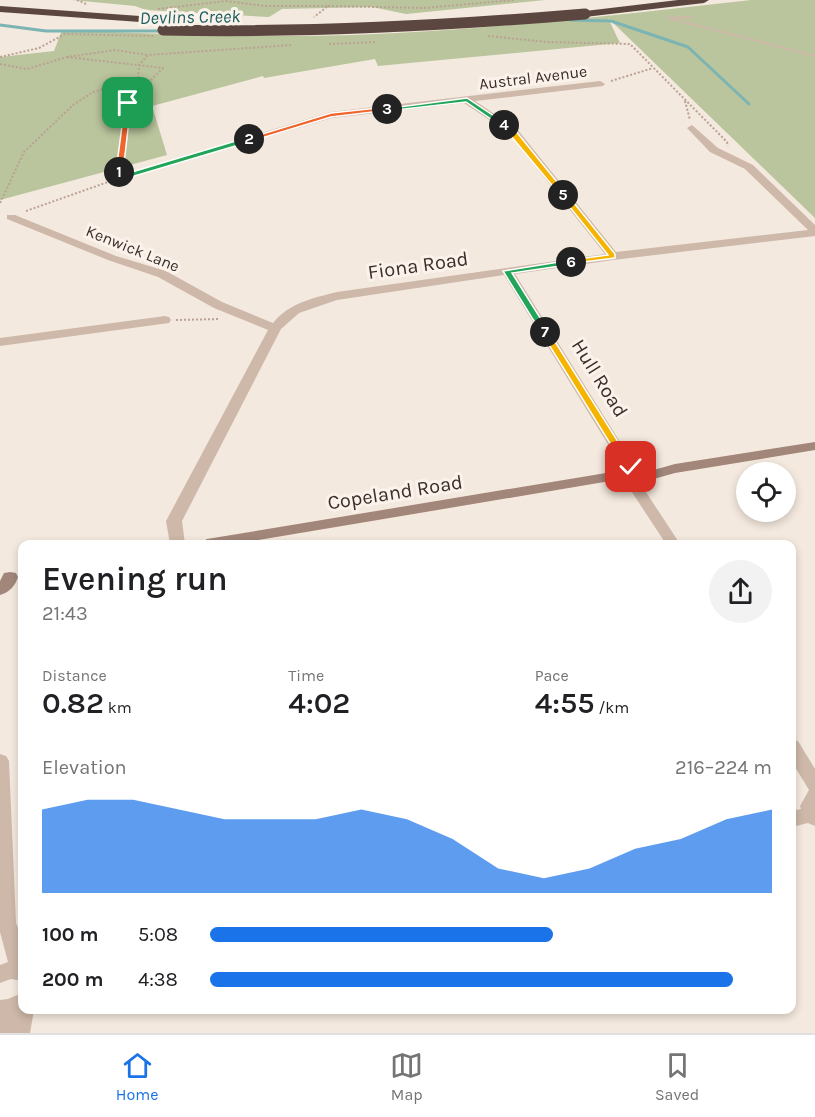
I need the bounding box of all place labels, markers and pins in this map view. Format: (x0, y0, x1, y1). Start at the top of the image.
pin (102, 77, 153, 128)
pin: 3 (372, 94, 402, 124)
pin: 4 (489, 110, 519, 140)
pin: 2 (234, 124, 264, 154)
pin: 1 (104, 157, 134, 187)
pin: 5 (548, 180, 578, 210)
pin: 6 (556, 247, 586, 277)
pin: 7 (530, 317, 560, 347)
pin (605, 441, 656, 492)

